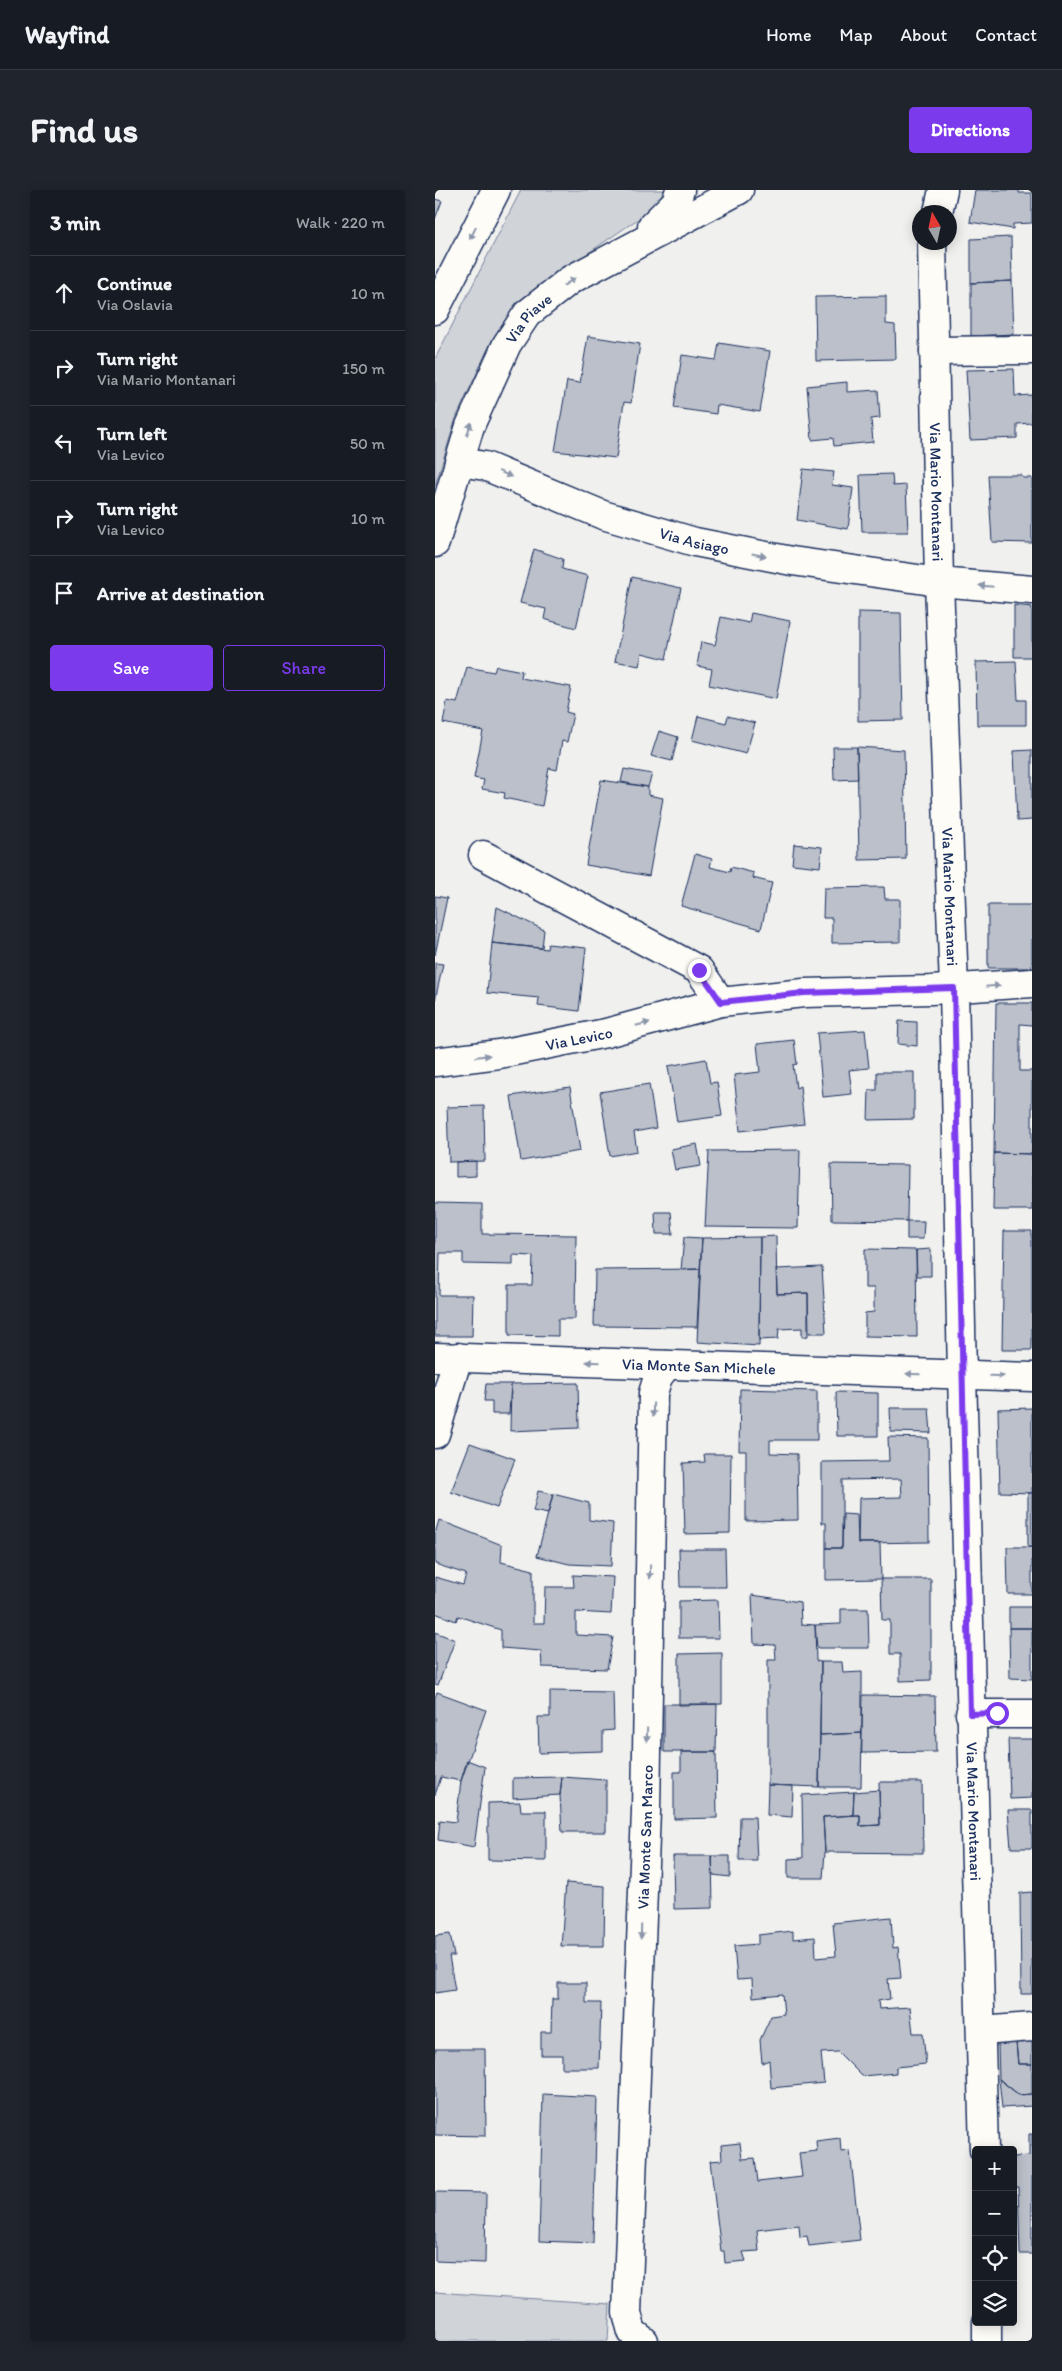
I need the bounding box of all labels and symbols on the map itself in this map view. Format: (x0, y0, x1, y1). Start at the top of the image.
north arrow (912, 205, 957, 250)
one-way arrow (469, 226, 477, 241)
one-way arrow (563, 277, 576, 287)
street label: Via Piave (501, 289, 556, 347)
one-way arrow (466, 422, 473, 437)
street label: Via Mario Montanari (926, 422, 948, 562)
one-way arrow (498, 471, 512, 479)
street label: Via Asiago (657, 523, 731, 558)
one-way arrow (752, 551, 768, 559)
one-way arrow (977, 582, 993, 590)
street label: Via Mario Montanari (938, 827, 962, 967)
route end (688, 959, 711, 982)
one-way arrow (985, 981, 1001, 989)
one-way arrow (635, 1020, 650, 1028)
street label: Via Levico (544, 1023, 615, 1055)
one-way arrow (476, 1052, 492, 1060)
street label: Via Monte San Michele (622, 1354, 776, 1378)
one-way arrow (585, 1358, 601, 1366)
one-way arrow (905, 1369, 921, 1377)
one-way arrow (989, 1372, 1005, 1380)
one-way arrow (648, 1402, 656, 1418)
one-way arrow (646, 1565, 654, 1581)
route start (986, 1702, 1009, 1725)
one-way arrow (643, 1727, 651, 1743)
street label: Via Mario Montanari (962, 1742, 985, 1881)
street label: Via Monte San Marco (633, 1765, 657, 1910)
one-way arrow (637, 1924, 645, 1940)

